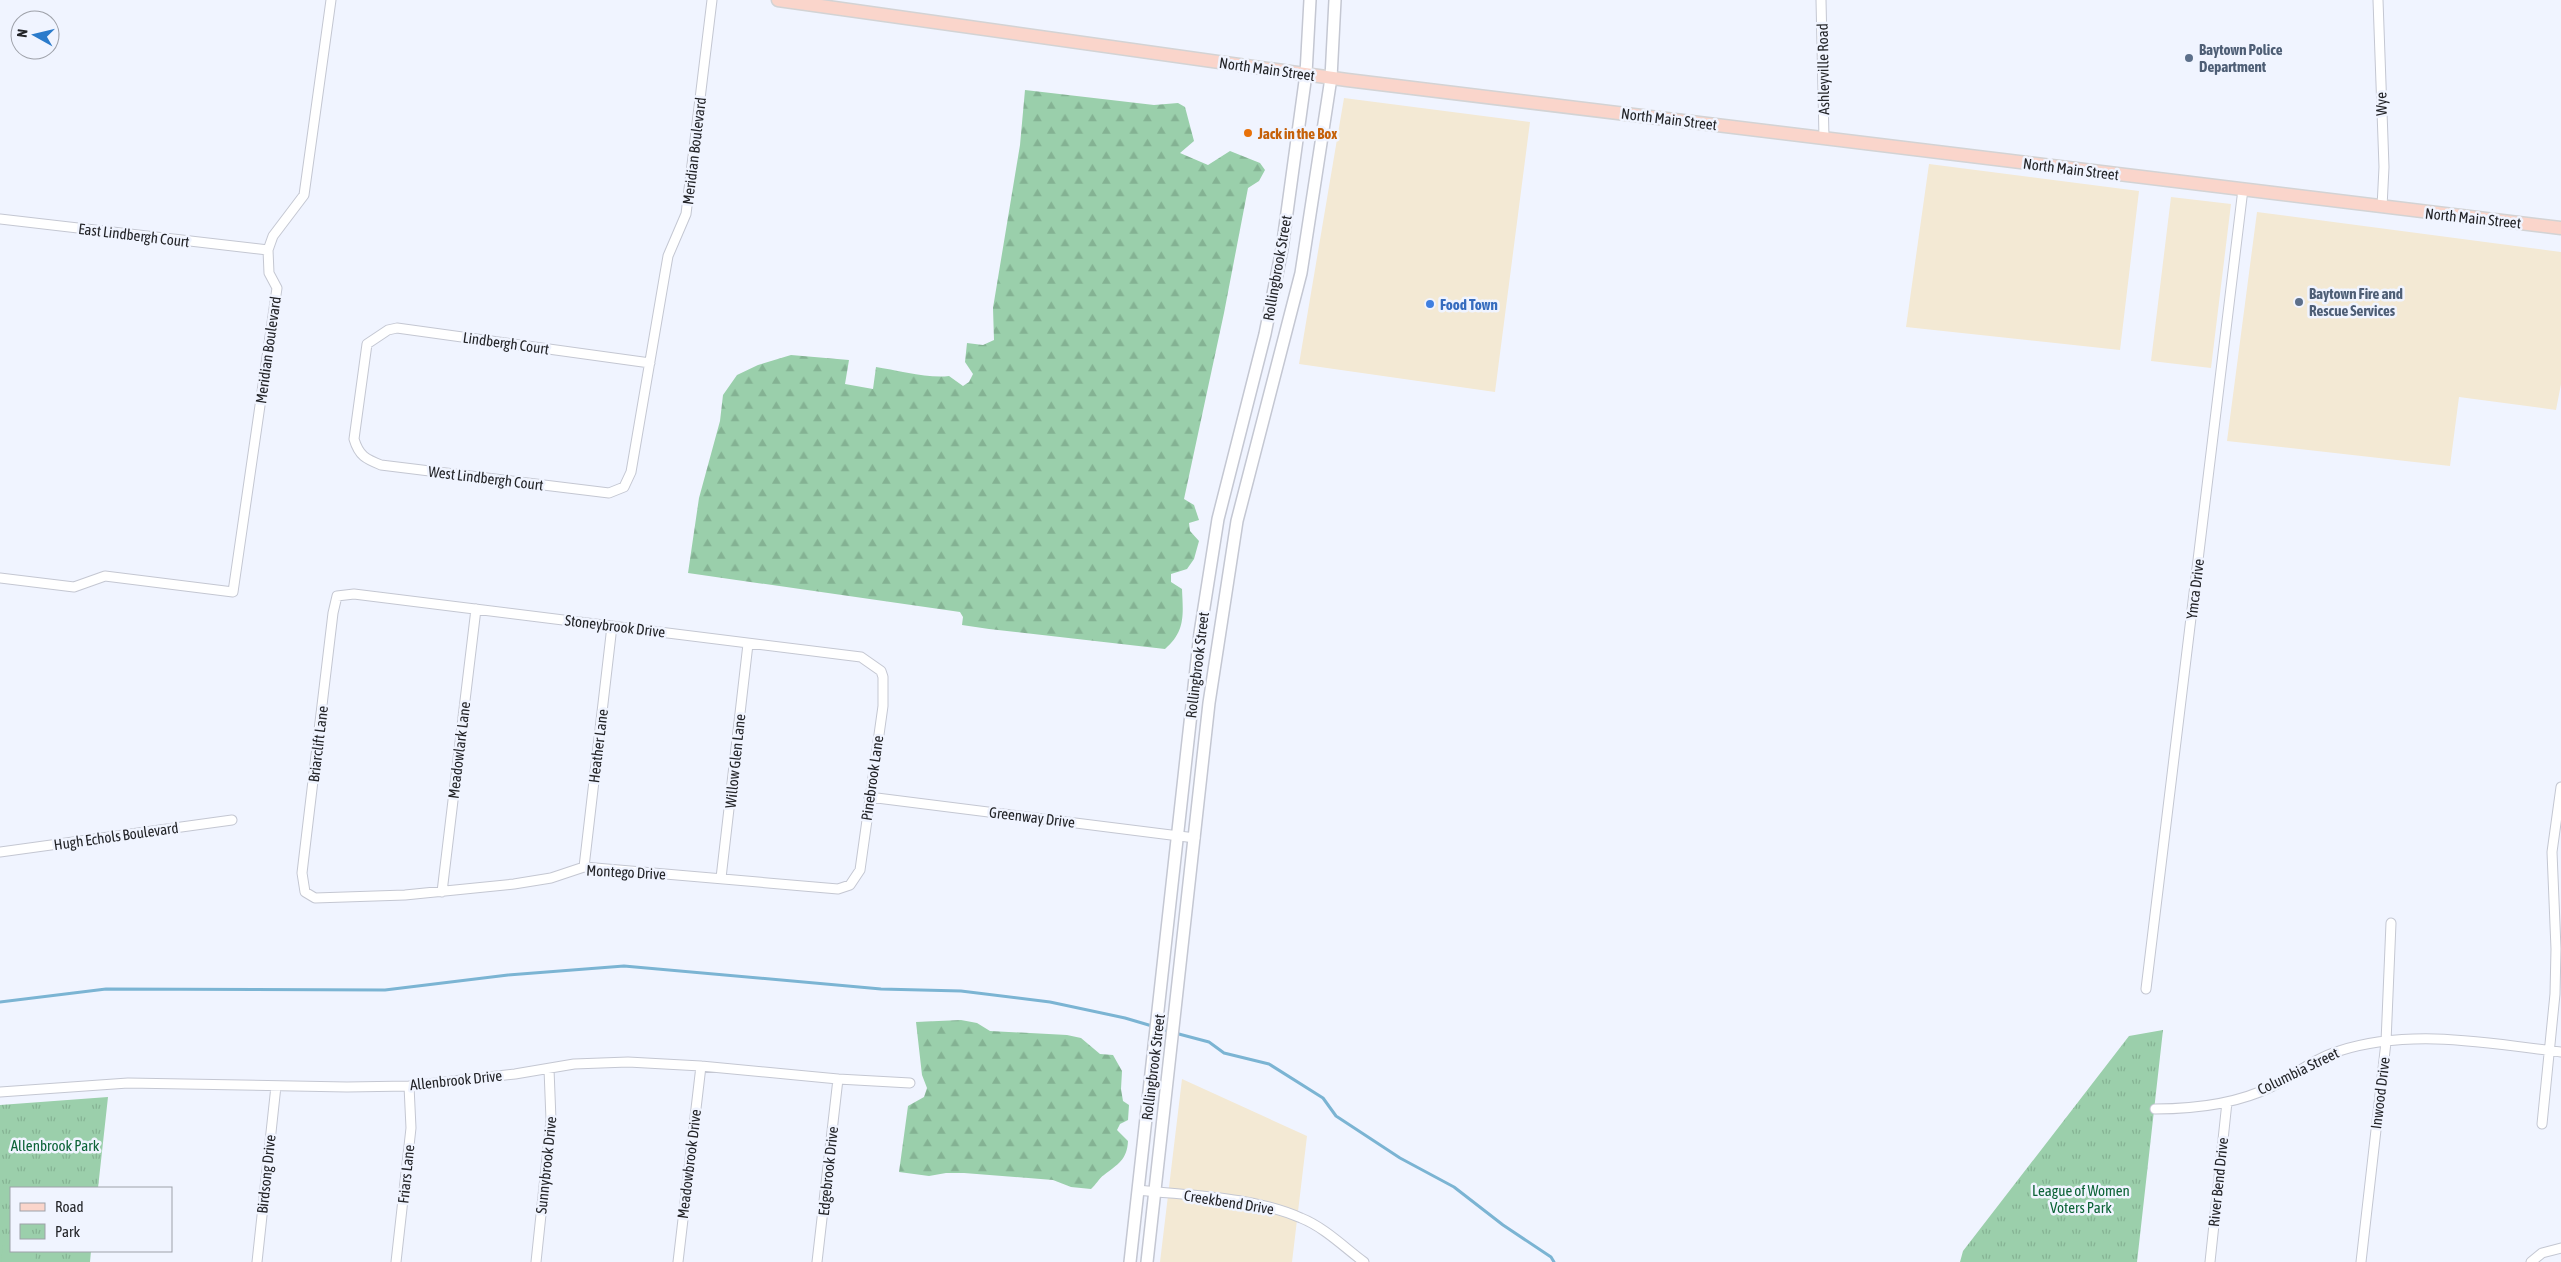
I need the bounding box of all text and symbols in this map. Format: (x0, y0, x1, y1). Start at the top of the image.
north arrow (10, 10, 60, 60)
street label: Ashleyville Road (1814, 23, 1832, 115)
text: N (14, 28, 31, 38)
place label: Baytown Police Department (2199, 41, 2283, 75)
marker: Baytown Police Department (2183, 52, 2195, 64)
street label: North Main Street (1218, 54, 1316, 84)
street label: Wye (2372, 92, 2390, 116)
street label: Meridian Boulevard (679, 96, 709, 206)
street label: North Main Street (1620, 105, 1718, 133)
place label: Jack in the Box (1257, 125, 1337, 142)
marker: Jack in the Box (1242, 127, 1254, 139)
street label: North Main Street (2022, 155, 2120, 183)
street label: North Main Street (2424, 205, 2522, 231)
street label: Rollingbrook Street (1259, 214, 1295, 322)
street label: East Lindbergh Court (77, 220, 191, 250)
place label: Baytown Fire and Rescue Services (2309, 285, 2403, 319)
street label: Meridian Boulevard (252, 295, 284, 405)
place label: Food Town (1440, 296, 1498, 313)
marker: Baytown Fire and Rescue Services (2293, 296, 2305, 308)
marker: Food Town (1424, 298, 1436, 310)
street label: Lindbergh Court (462, 329, 550, 357)
street label: West Lindbergh Court (427, 463, 545, 493)
street label: Ymca Drive (2183, 558, 2207, 620)
street label: Stoneybrook Drive (564, 611, 666, 641)
street label: Rollingbrook Street (1182, 611, 1212, 719)
street label: Meadowlark Lane (445, 700, 473, 800)
street label: Briarclift Lane (305, 705, 331, 783)
street label: Heather Lane (585, 708, 611, 784)
street label: Willow Glen Lane (722, 713, 748, 809)
street label: Pinebrook Lane (858, 734, 886, 822)
street label: Greenway Drive (988, 803, 1076, 831)
street label: Hugh Echols Boulevard (53, 819, 179, 853)
street label: Montego Drive (586, 861, 666, 883)
street label: Rollingbrook Street (1138, 1013, 1168, 1121)
street label: Columbia Street (2255, 1044, 2341, 1098)
street label: Inwood Drive (2367, 1056, 2393, 1130)
street label: Allenbrook Drive (409, 1067, 503, 1093)
street label: Meadowbrook Drive (674, 1108, 704, 1220)
street label: Sunnybrook Drive (532, 1115, 560, 1214)
street label: Edgebrook Drive (815, 1125, 841, 1217)
street label: Birdsong Drive (253, 1133, 279, 1214)
street label: River Bend Drive (2205, 1136, 2231, 1228)
park label: Allenbrook Park (11, 1137, 100, 1154)
street label: Friars Lane (394, 1143, 418, 1204)
park label: League of Women Voters Park (2032, 1182, 2130, 1216)
legend (10, 1187, 172, 1252)
street label: Creekbend Drive (1183, 1187, 1275, 1218)
text: Road (55, 1198, 84, 1215)
text: Park (55, 1223, 80, 1240)

